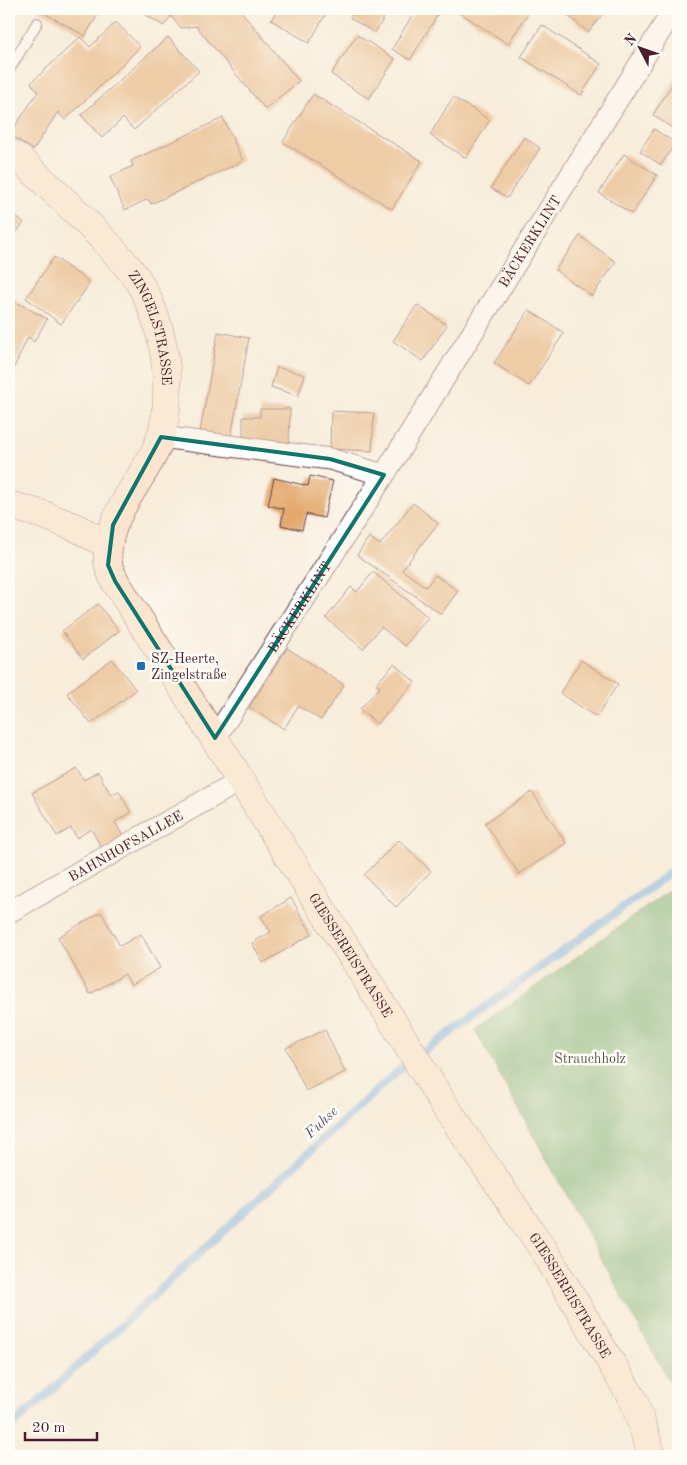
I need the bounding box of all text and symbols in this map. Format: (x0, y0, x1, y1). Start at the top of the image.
north arrow (614, 22, 664, 72)
text: N (622, 31, 640, 49)
street label: BÄCKERKLINT (497, 193, 564, 290)
street label: ZINGELSTRASSE (125, 268, 173, 386)
street label: BÄCKERKLINT (266, 559, 334, 655)
place label: SZ-Heerte, Zingelstraße (151, 652, 227, 682)
marker: SZ-Heerte, Zingelstraße (135, 660, 147, 672)
street label: BAHNHOFSALLEE (66, 809, 186, 885)
street label: GIESSEREISTRASSE (306, 891, 394, 1020)
park label: Strauchholz (554, 1052, 626, 1066)
water label: Fuhse (302, 1104, 341, 1143)
street label: GIESSEREISTRASSE (526, 1230, 613, 1361)
scale bar (25, 1410, 98, 1442)
text: 20 m (32, 1421, 66, 1436)

